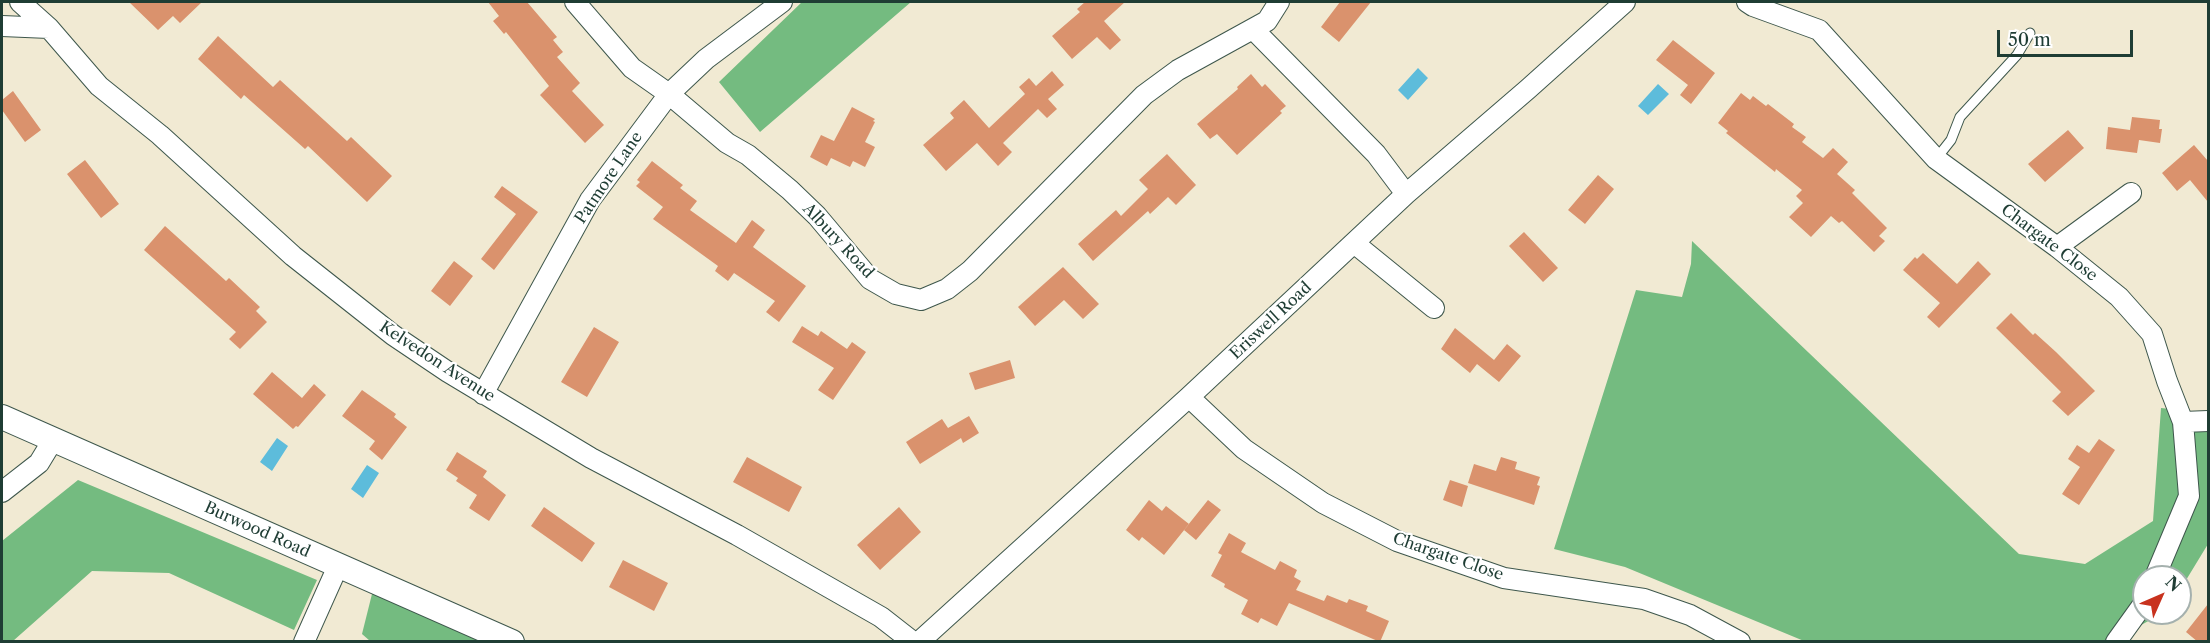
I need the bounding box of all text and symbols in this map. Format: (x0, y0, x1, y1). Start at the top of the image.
scale bar (2000, 18, 2136, 56)
text: 50 m (2008, 29, 2051, 51)
street label: Patmore Lane (571, 128, 647, 228)
street label: Albury Road (798, 199, 878, 283)
street label: Chargate Close (1997, 200, 2101, 286)
street label: Eriswell Road (1226, 278, 1316, 364)
street label: Kelvedon Avenue (376, 318, 498, 406)
street label: Burwood Road (201, 498, 313, 562)
street label: Chargate Close (1390, 529, 1506, 585)
north arrow (2132, 565, 2192, 625)
text: N (2161, 572, 2185, 596)

